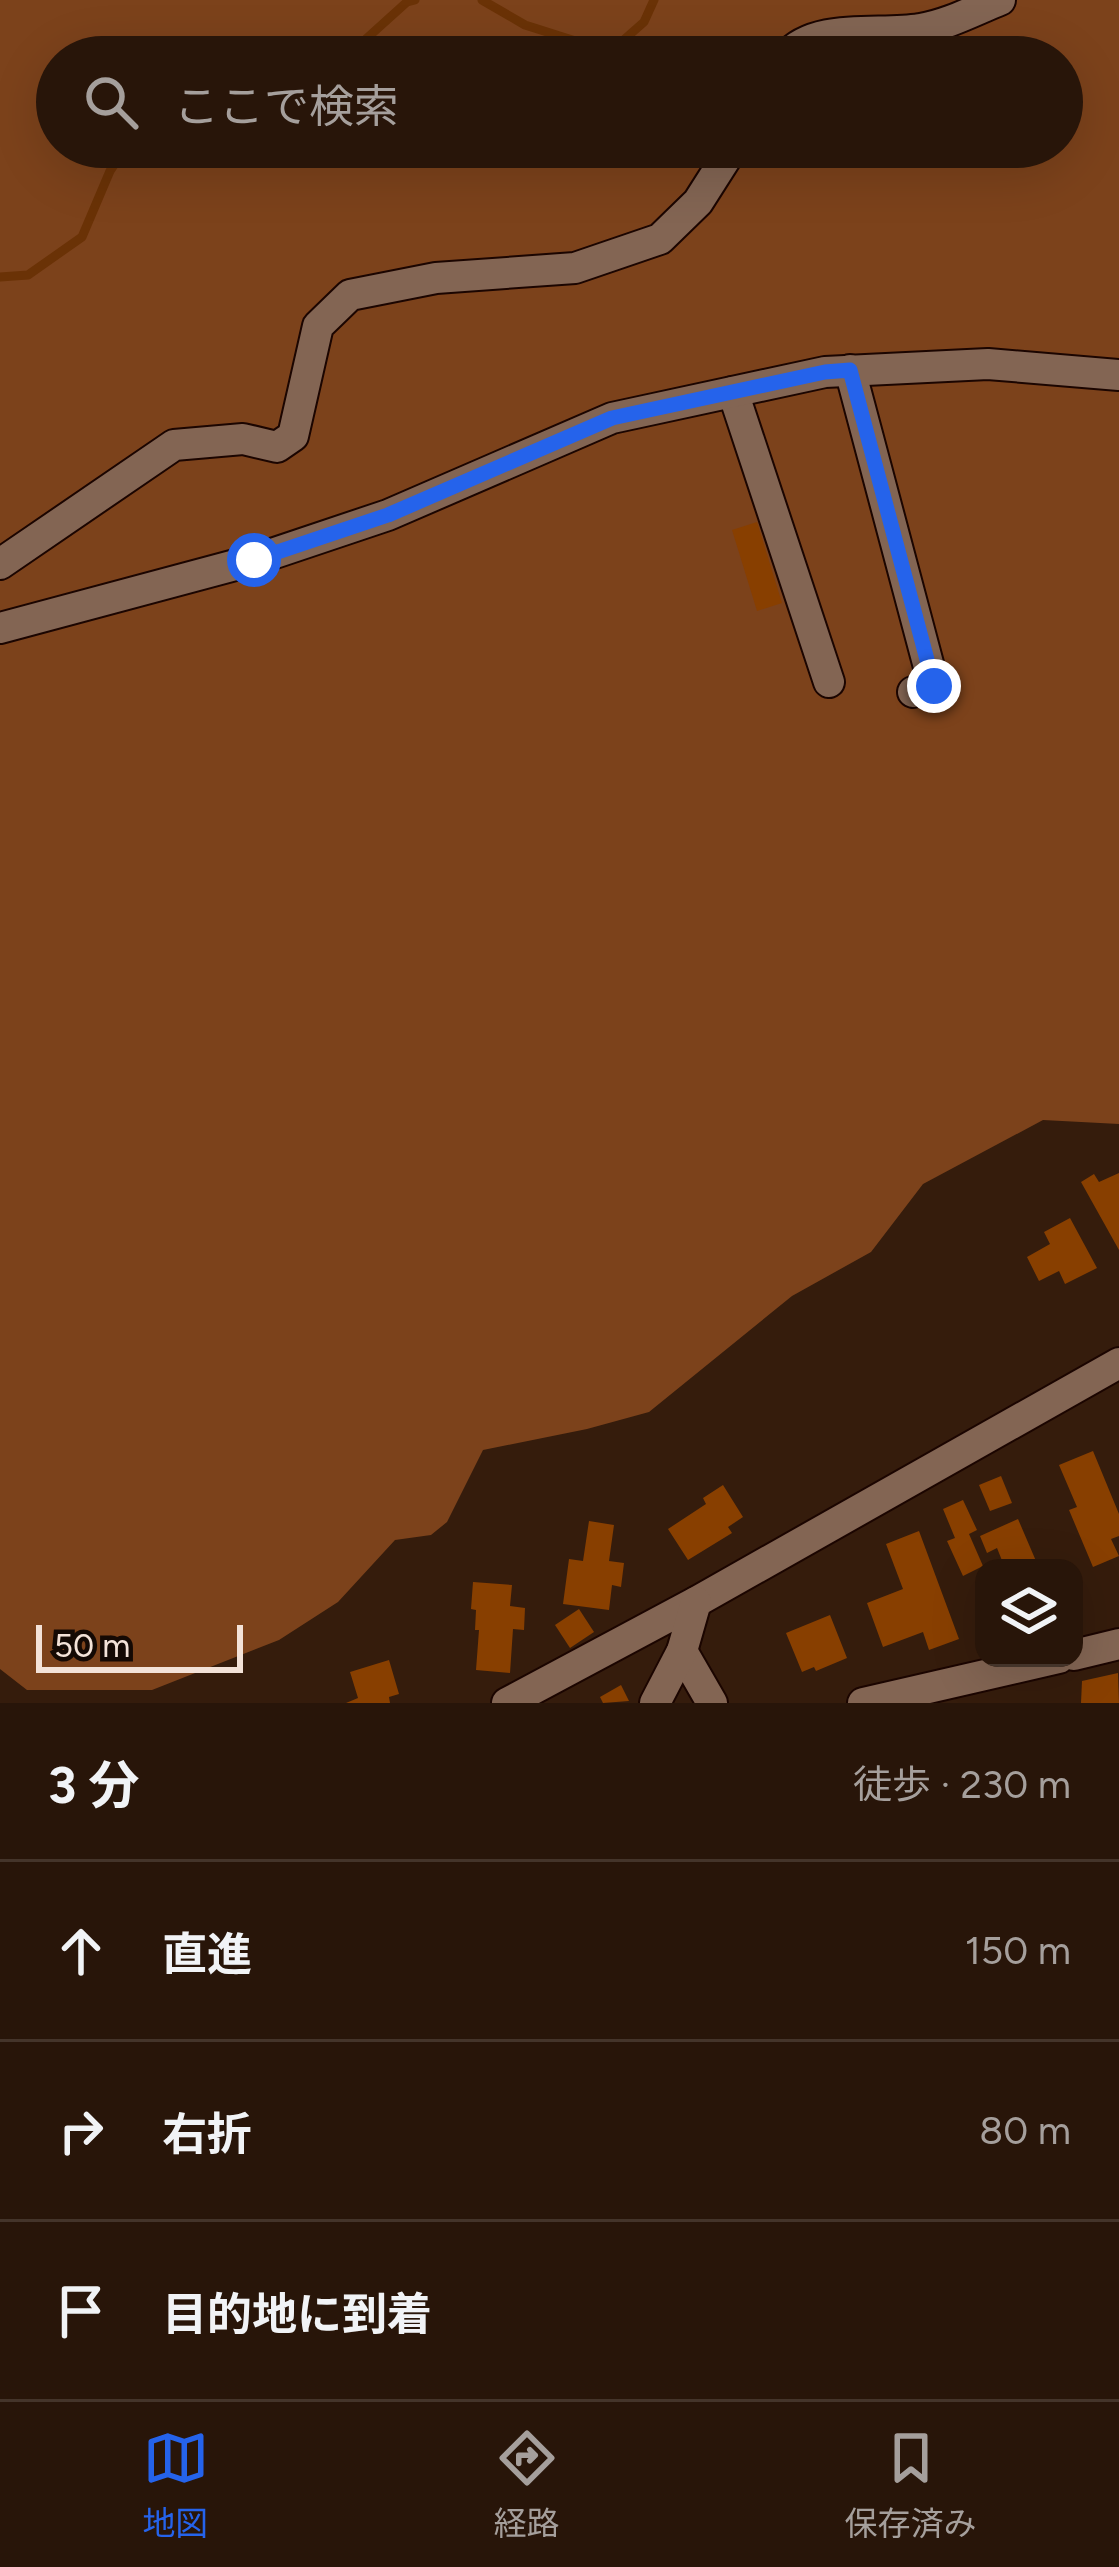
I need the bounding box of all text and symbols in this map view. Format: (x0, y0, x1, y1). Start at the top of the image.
search box (36, 36, 1083, 168)
icon: search (78, 69, 144, 135)
text: ここで検索 (174, 79, 399, 133)
route start (227, 533, 281, 587)
route end (907, 659, 961, 713)
map controls (975, 1559, 1083, 1667)
button: layers (975, 1559, 1083, 1667)
scale bar (36, 1619, 243, 1672)
text: 50 m (54, 1626, 130, 1665)
text: 3 分 (48, 1755, 140, 1816)
text: 徒歩 · 230 m (853, 1761, 1071, 1808)
icon: ahead (48, 1918, 114, 1984)
text: 直進 (162, 1927, 252, 1981)
text: 150 m (965, 1927, 1071, 1974)
icon: right (48, 2098, 114, 2164)
text: 右折 (162, 2107, 252, 2161)
text: 80 m (979, 2107, 1071, 2154)
icon: arrive (48, 2278, 114, 2344)
text: 目的地に到着 (162, 2287, 432, 2341)
tab: 地図 (143, 2425, 209, 2545)
tab: 経路 (494, 2425, 560, 2545)
tab: 保存済み (845, 2425, 977, 2545)

